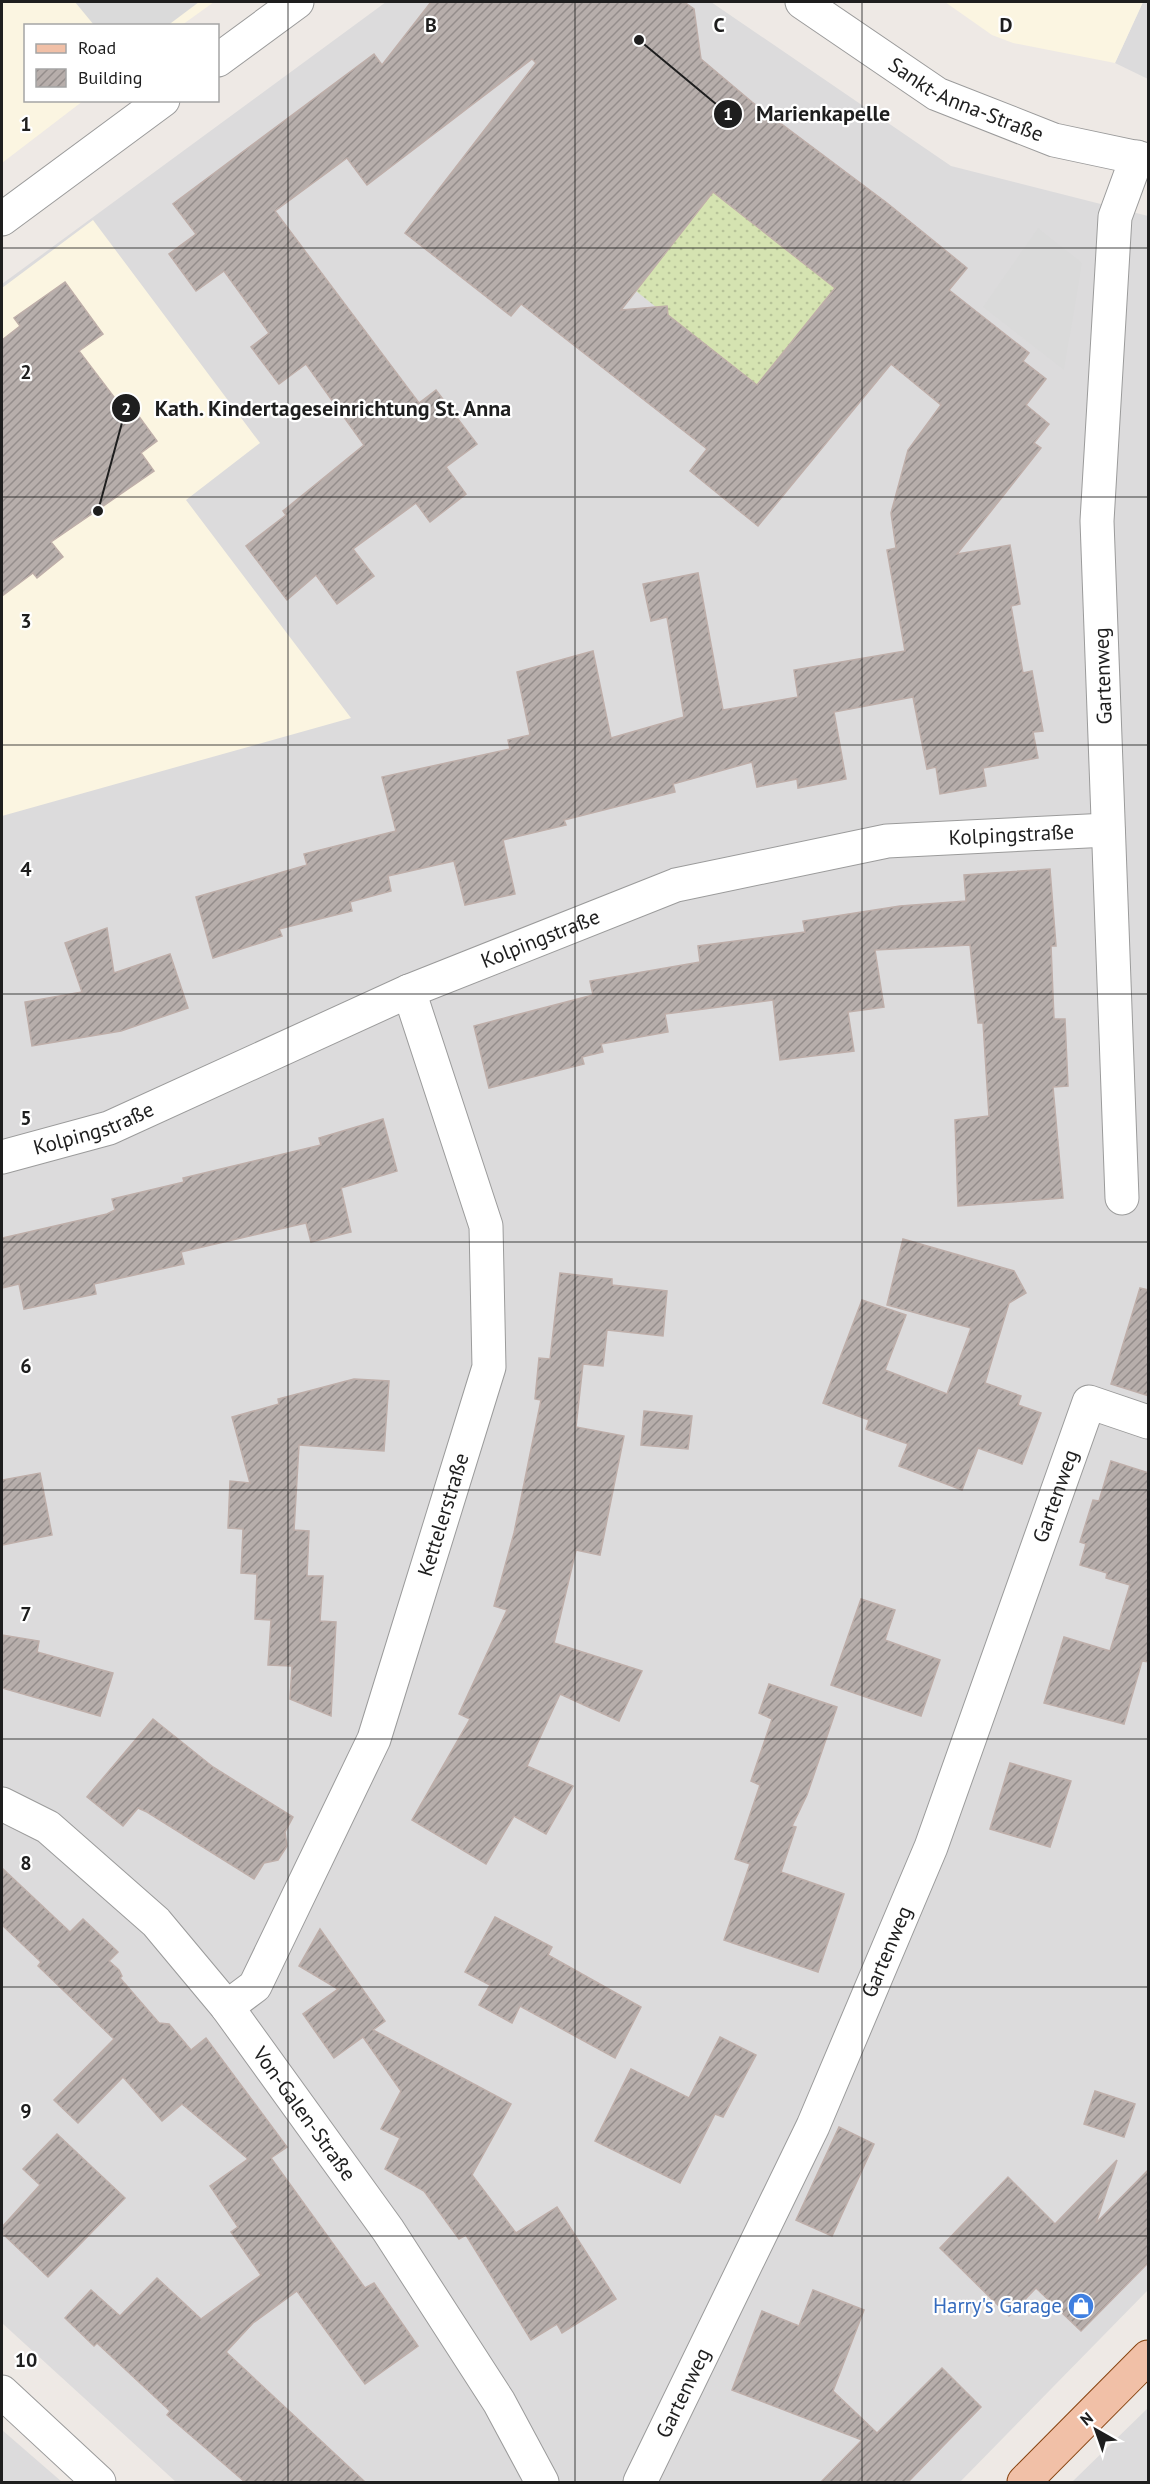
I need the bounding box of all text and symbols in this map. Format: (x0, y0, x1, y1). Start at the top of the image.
text: B (425, 12, 437, 38)
text: C (713, 12, 725, 38)
text: D (1000, 12, 1013, 38)
legend (24, 24, 219, 102)
text: Road (78, 36, 116, 59)
street label: Sankt-Anna-Straße (883, 51, 1048, 148)
text: Building (78, 66, 142, 89)
callout: Marienkapelle (713, 94, 902, 134)
text: Marienkapelle (756, 99, 890, 127)
text: 1 (723, 102, 733, 125)
text: 1 (20, 111, 32, 137)
text: 2 (20, 359, 32, 385)
callout: Kath. Kindertageseinrichtung St. Anna (111, 388, 525, 428)
text: Kath. Kindertageseinrichtung St. Anna (155, 394, 511, 422)
text: 2 (121, 397, 131, 420)
text: 3 (20, 608, 32, 634)
street label: Gartenweg (1087, 627, 1118, 725)
street label: Kolpingstraße (948, 818, 1075, 851)
text: 4 (20, 856, 32, 882)
street label: Kolpingstraße (477, 903, 604, 974)
street label: Kolpingstraße (30, 1095, 158, 1161)
text: 5 (20, 1105, 32, 1131)
text: 6 (20, 1353, 32, 1379)
street label: Gartenweg (1026, 1446, 1084, 1546)
street label: Kettelerstraße (411, 1449, 475, 1580)
text: 7 (20, 1601, 32, 1627)
text: 8 (20, 1850, 32, 1876)
street label: Gartenweg (855, 1902, 918, 2002)
street label: Von-Galen-Straße (247, 2040, 362, 2186)
text: 9 (20, 2098, 32, 2124)
shop icon: Harry's Garage (1066, 2291, 1096, 2321)
place label: Harry's Garage (933, 2292, 1062, 2319)
street label: Gartenweg (649, 2343, 716, 2442)
text: 10 (15, 2347, 37, 2373)
north arrow (1066, 2400, 1126, 2460)
text: N (1076, 2407, 1097, 2430)

